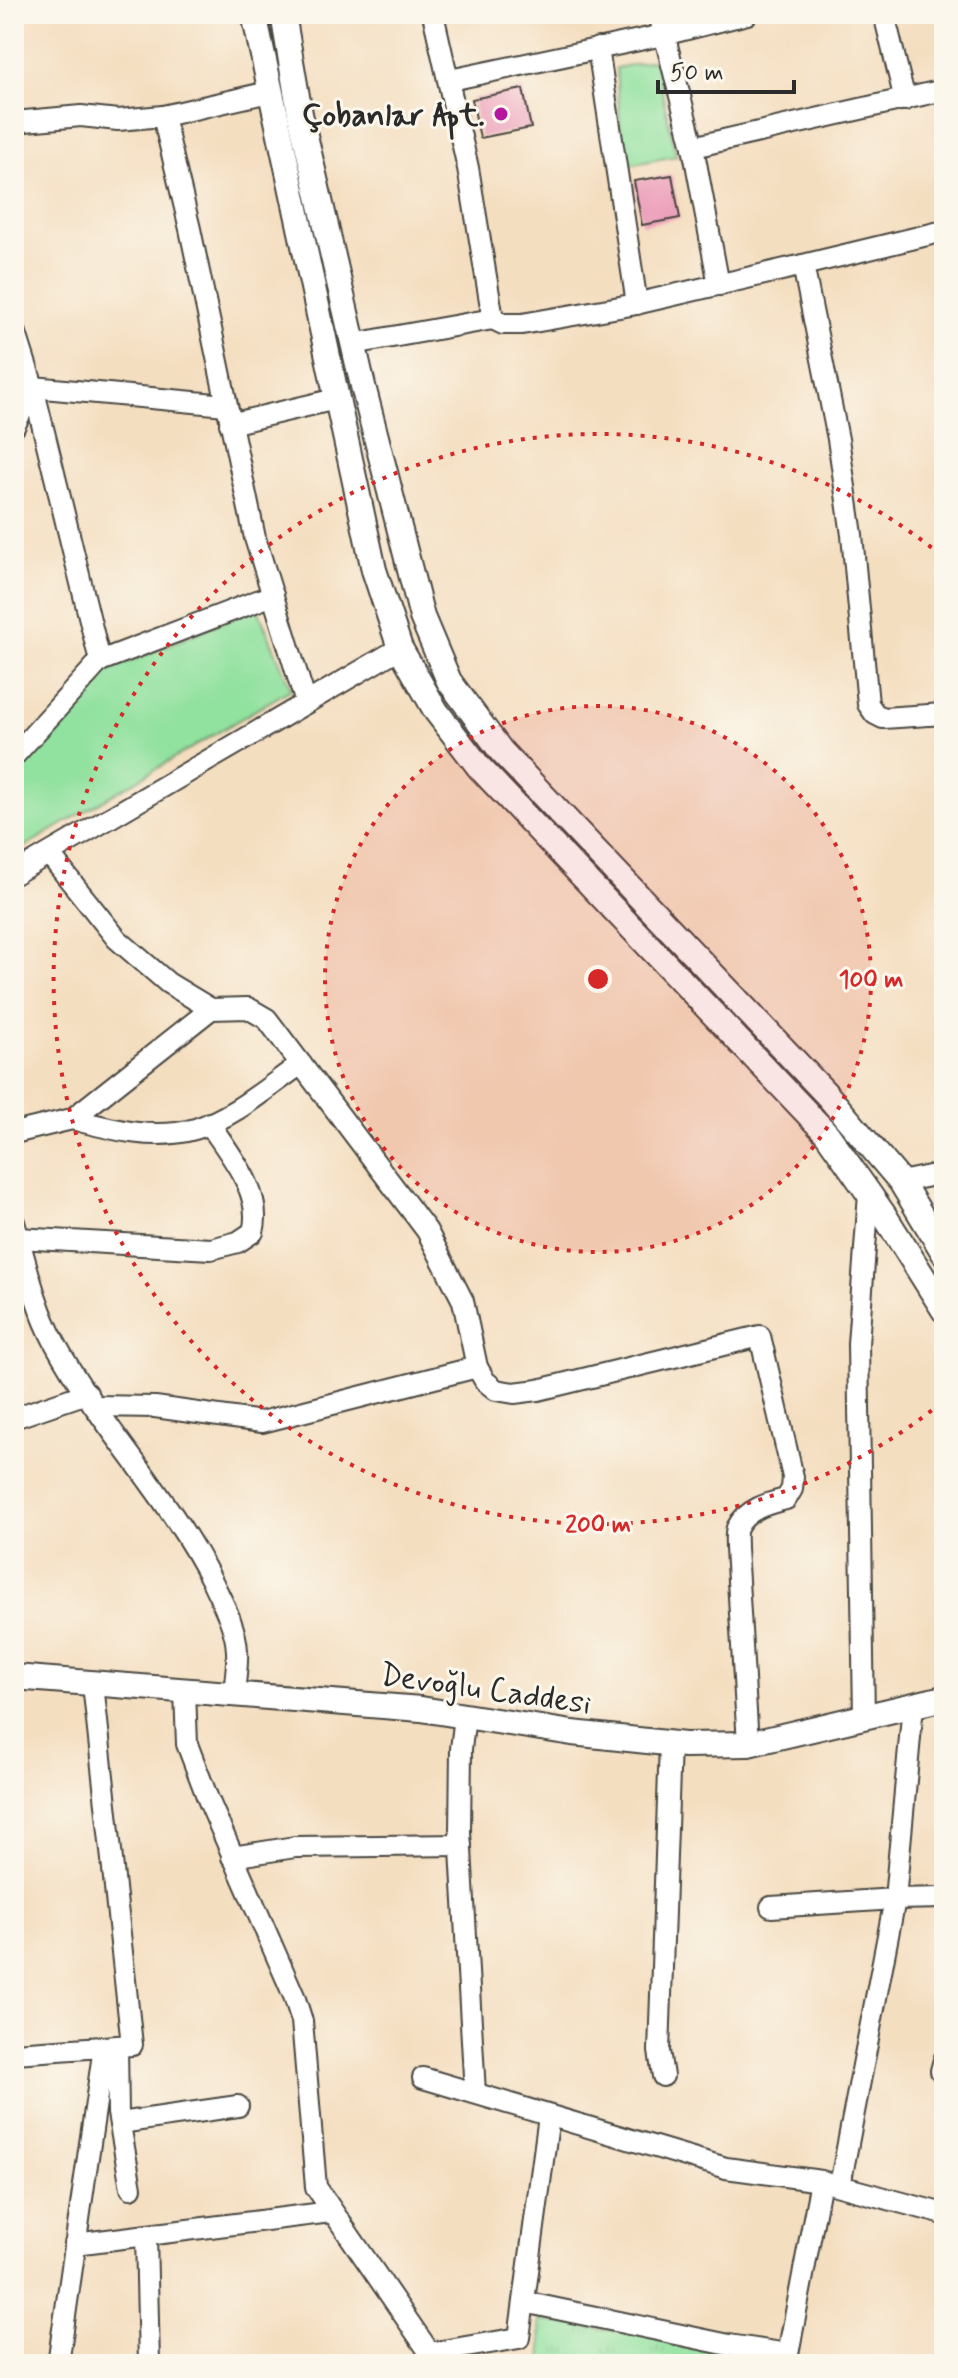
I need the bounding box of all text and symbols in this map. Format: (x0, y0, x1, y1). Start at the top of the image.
scale bar (658, 44, 794, 94)
text: 50 m (670, 58, 724, 89)
place label: Çobanlar Apt. (302, 95, 485, 140)
marker: Çobanlar Apt. (492, 105, 510, 123)
centre of rings (584, 965, 612, 993)
text: 100 m (839, 965, 903, 996)
text: 200 m (565, 1510, 631, 1541)
street label: Devoğlu Caddesi (378, 1654, 594, 1726)

